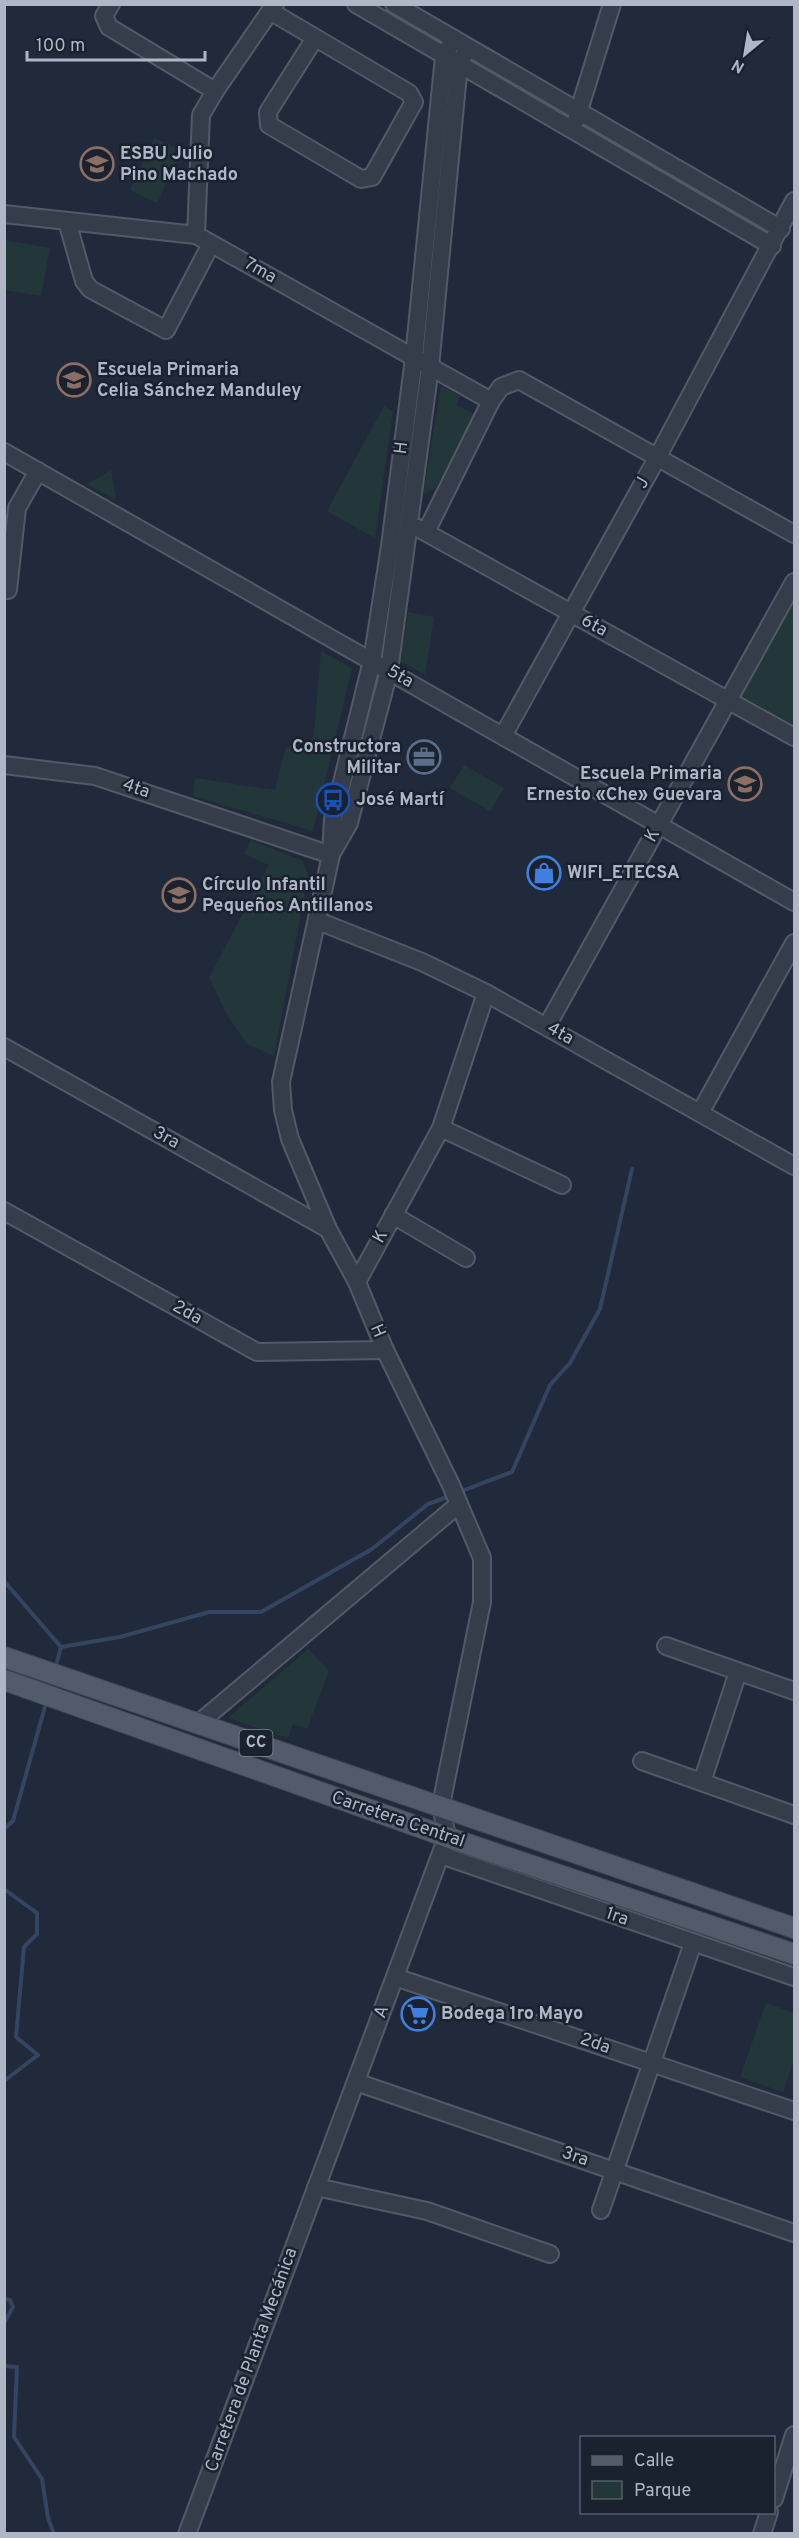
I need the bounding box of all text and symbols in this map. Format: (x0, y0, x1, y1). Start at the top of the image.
scale bar (27, 24, 206, 62)
north arrow (715, 24, 775, 84)
text: 100 m (36, 35, 85, 58)
text: N (729, 54, 748, 77)
place label: ESBU Julio Pino Machado (120, 143, 238, 187)
school or university icon: ESBU Julio Pino Machado (79, 146, 115, 182)
street label: 7ma (240, 253, 280, 289)
place label: Escuela Primaria Celia Sánchez Manduley (97, 359, 301, 403)
school or university icon: Escuela Primaria Celia Sánchez Manduley (56, 362, 92, 398)
street label: H (390, 440, 414, 456)
street label: J (631, 473, 655, 493)
street label: 6ta (577, 609, 611, 643)
street label: 5ta (382, 660, 418, 694)
place label: Constructora Militar (292, 736, 401, 780)
office icon: Constructora Militar (406, 739, 442, 775)
place label: Escuela Primaria Ernesto «Che» Guevara (526, 763, 722, 807)
school or university icon: Escuela Primaria Ernesto «Che» Guevara (727, 766, 763, 802)
street label: 4ta (119, 774, 153, 804)
bus stop icon: José Martí (315, 782, 351, 818)
place label: José Martí (356, 789, 446, 812)
street label: K (640, 825, 666, 847)
shop icon: WIFI_ETECSA (526, 855, 562, 891)
place label: WIFI_ETECSA (567, 862, 680, 885)
place label: Círculo Infantil Pequeños Antillanos (202, 874, 373, 918)
school or university icon: Círculo Infantil Pequeños Antillanos (161, 877, 197, 913)
street label: 4ta (542, 1017, 578, 1051)
street label: 3ra (149, 1121, 183, 1155)
street label: K (368, 1226, 394, 1248)
street label: 2da (168, 1296, 206, 1330)
street label: H (364, 1321, 390, 1341)
road number: CC (240, 1730, 272, 1756)
street label: Carretera Central (328, 1786, 468, 1854)
street label: 1ra (602, 1902, 632, 1932)
supermarket icon: Bodega 1ro Mayo (400, 1996, 436, 2032)
street label: A (369, 2002, 395, 2022)
place label: Bodega 1ro Mayo (441, 2003, 583, 2026)
street label: 2da (577, 2028, 613, 2060)
street label: 3ra (559, 2142, 591, 2172)
street label: Carretera de Planta Mecánica (201, 2245, 303, 2475)
legend (580, 2436, 775, 2514)
text: Calle (634, 2450, 674, 2473)
text: Parque (634, 2480, 691, 2503)

